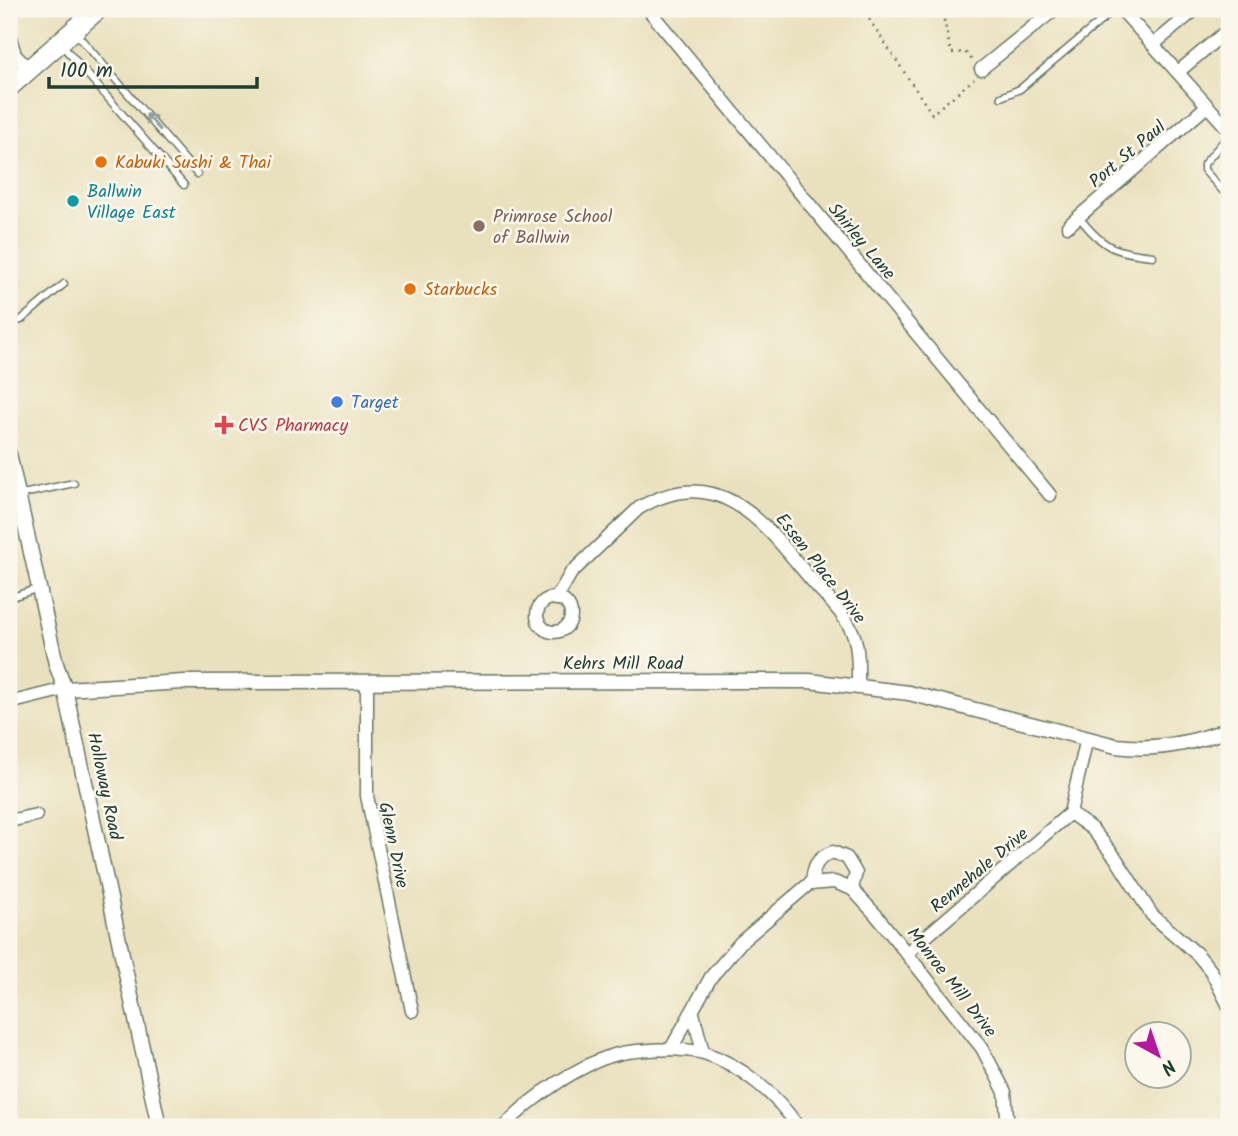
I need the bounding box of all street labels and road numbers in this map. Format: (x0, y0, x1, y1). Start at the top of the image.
street label: Port St Paul (1083, 114, 1173, 196)
street label: Shirley Lane (820, 197, 902, 287)
street label: Essen Place Drive (767, 507, 873, 631)
street label: Kehrs Mill Road (563, 650, 684, 679)
street label: Holloway Road (78, 730, 129, 844)
street label: Glenn Drive (369, 800, 416, 891)
street label: Rennehale Drive (924, 821, 1036, 921)
street label: Monroe Mill Drive (898, 921, 1003, 1044)

